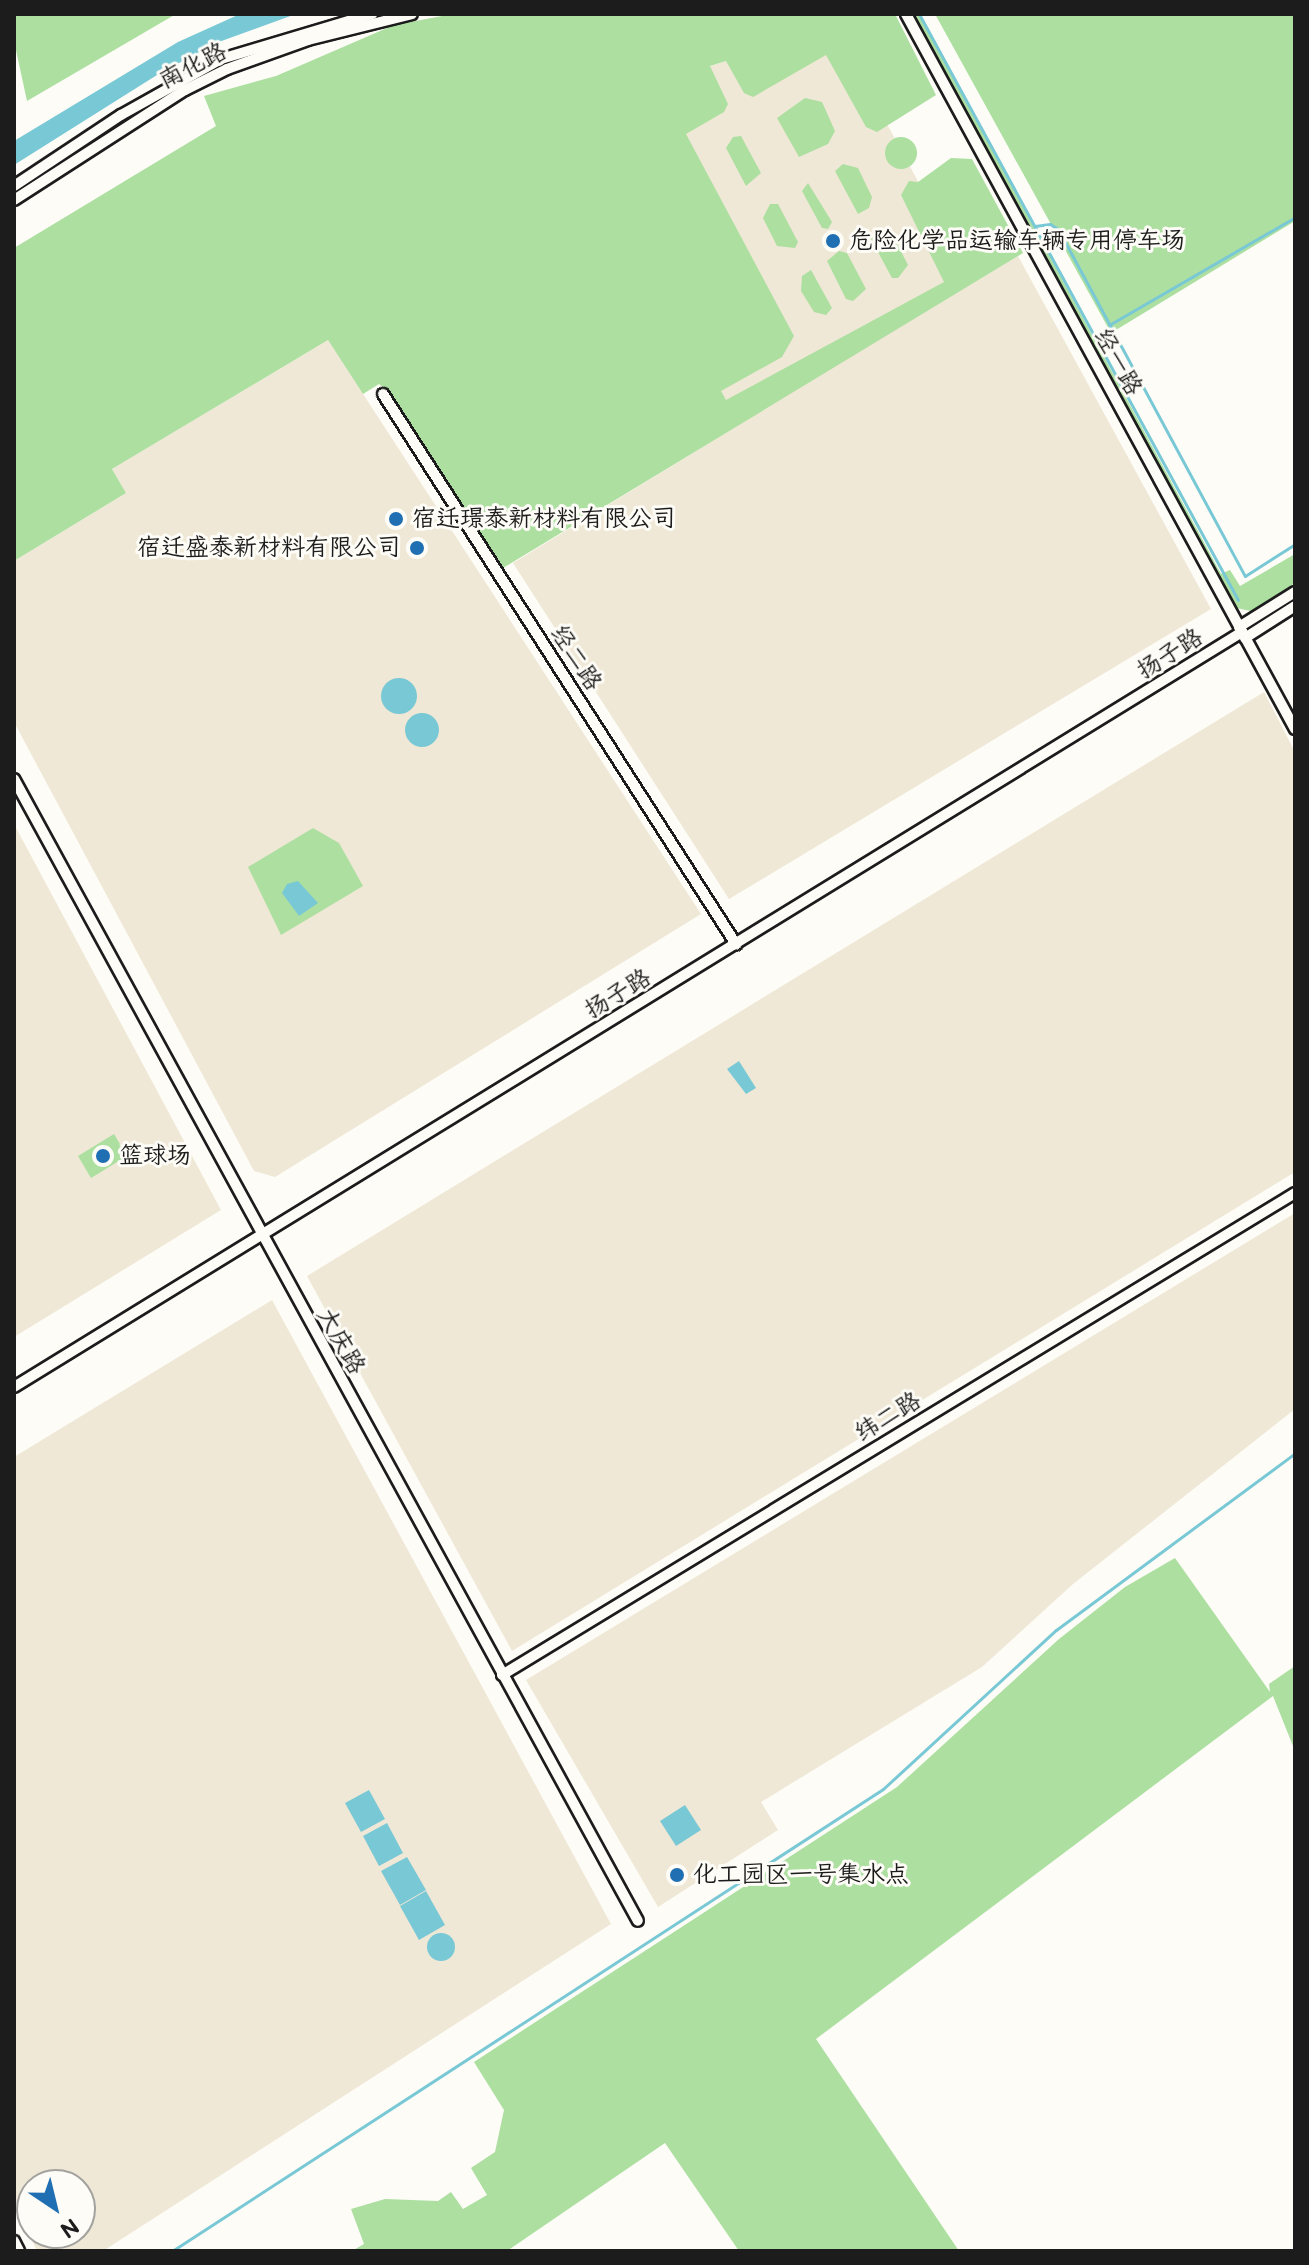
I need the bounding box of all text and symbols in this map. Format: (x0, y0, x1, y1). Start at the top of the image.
street label: 南化路 (154, 37, 232, 95)
place label: 危险化学品运输车辆专用停车场 (849, 227, 1185, 255)
marker: 危险化学品运输车辆专用停车场 (824, 232, 842, 250)
street label: 经一路 (1088, 324, 1148, 400)
place label: 宿迁璟泰新材料有限公司 (412, 505, 676, 533)
marker: 宿迁璟泰新材料有限公司 (387, 510, 405, 528)
place label: 宿迁盛泰新材料有限公司 (137, 534, 401, 562)
marker: 宿迁盛泰新材料有限公司 (408, 539, 426, 557)
street label: 经二路 (544, 620, 608, 696)
street label: 扬子路 (1132, 623, 1208, 685)
street label: 扬子路 (580, 963, 656, 1025)
place label: 篮球场 (119, 1142, 191, 1170)
marker: 篮球场 (94, 1147, 112, 1165)
street label: 大庆路 (311, 1303, 371, 1379)
street label: 纬二路 (850, 1386, 926, 1448)
place label: 化工园区一号集水点 (693, 1861, 909, 1889)
marker: 化工园区一号集水点 (668, 1866, 686, 1884)
north arrow (16, 2169, 96, 2249)
text: N (54, 2212, 83, 2243)

